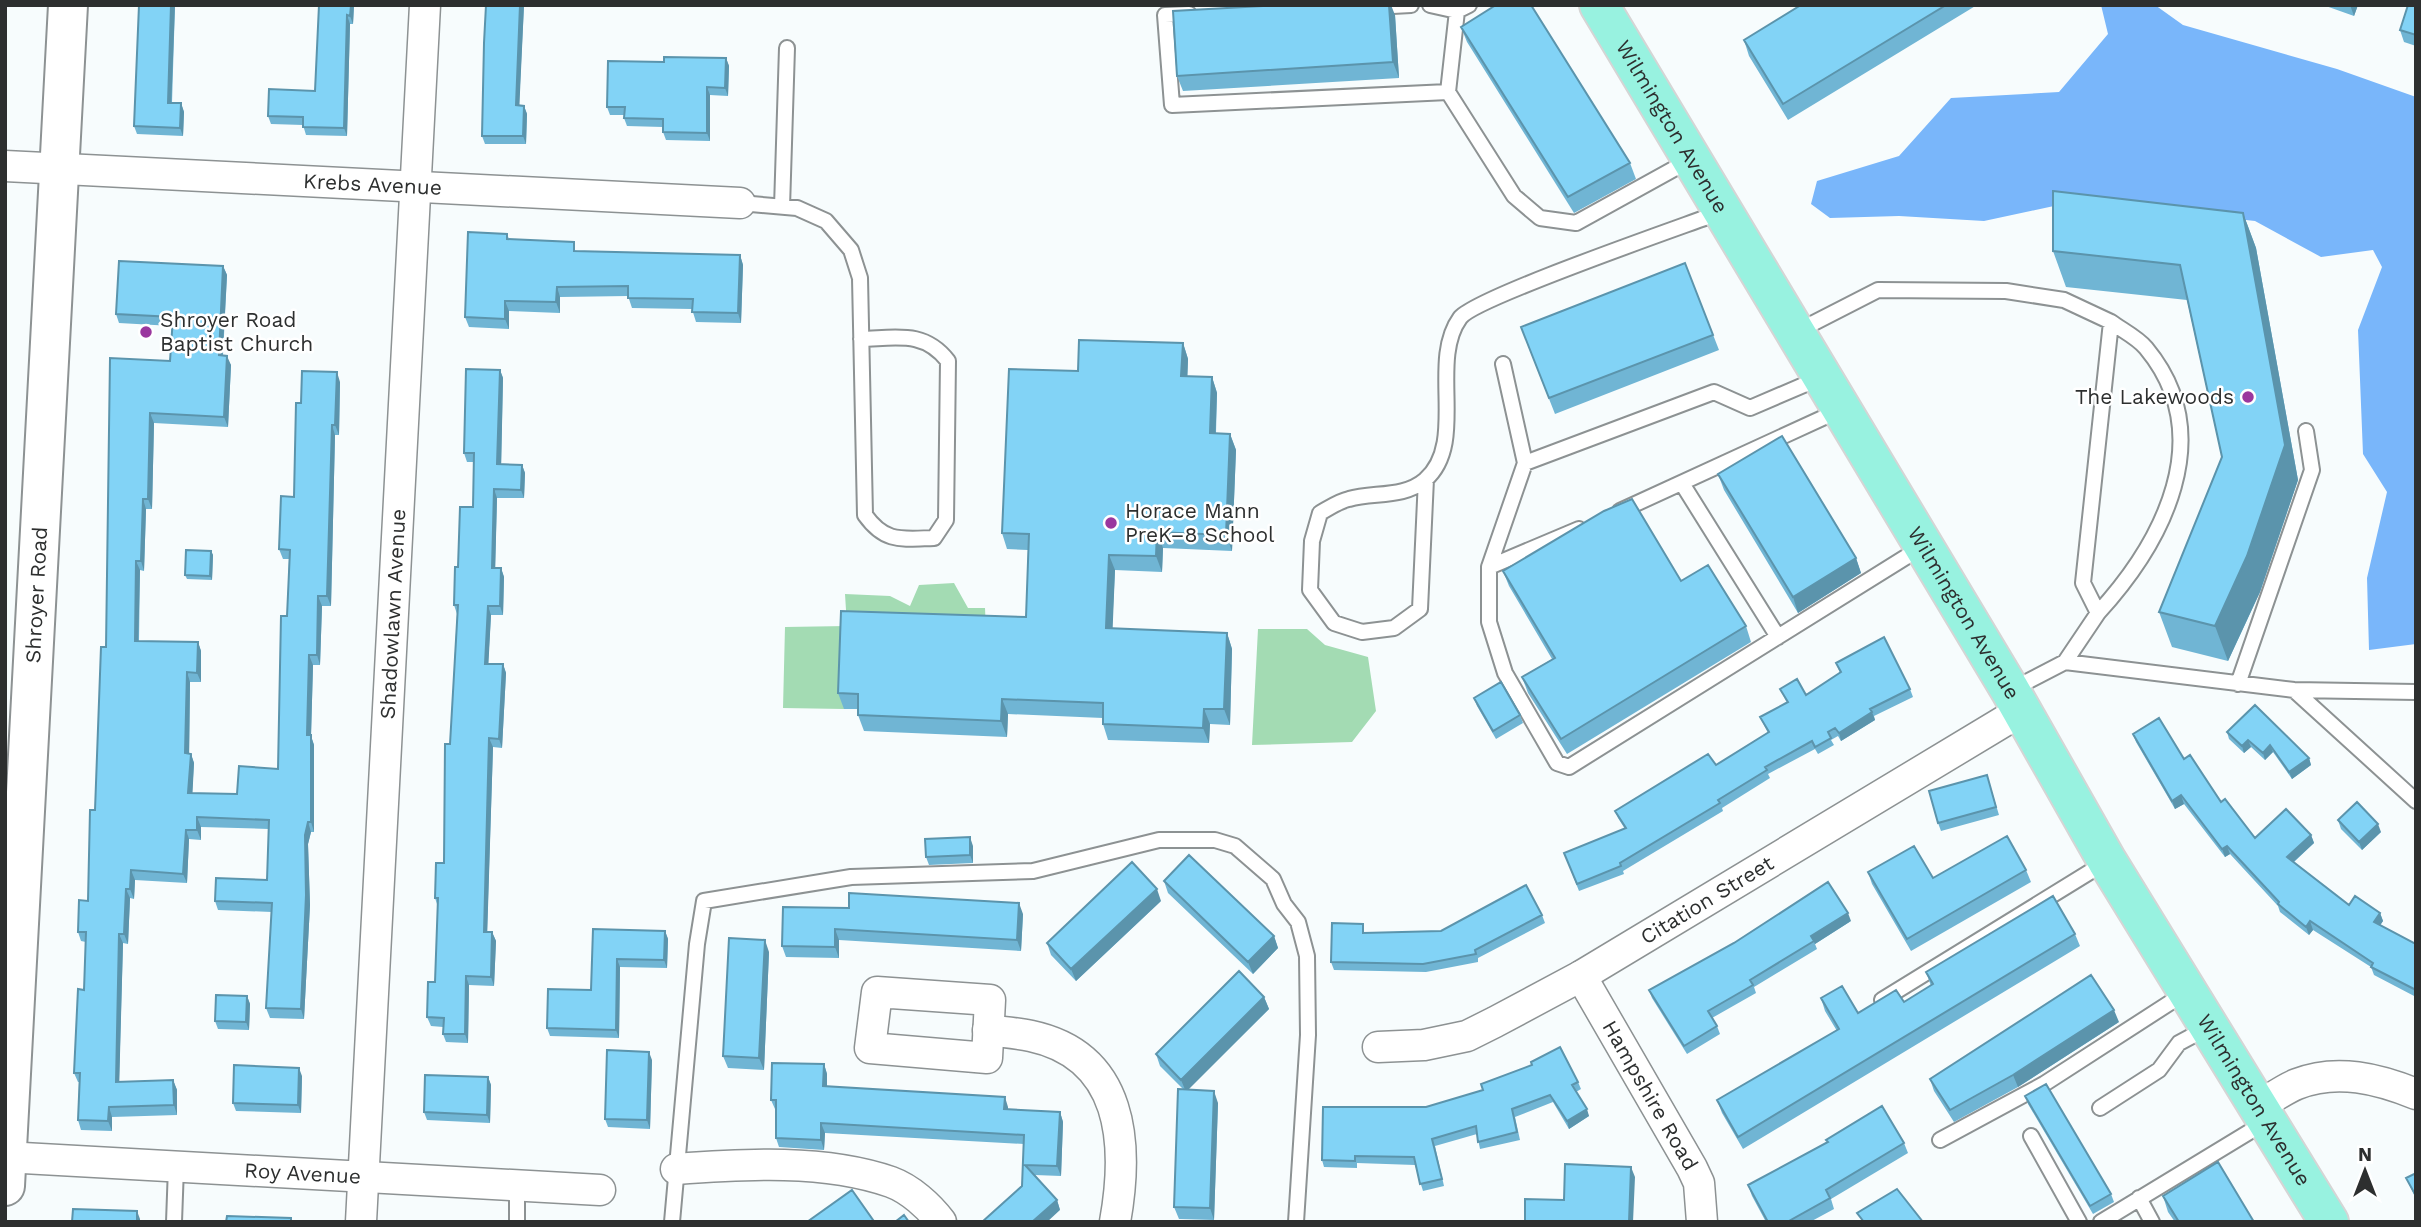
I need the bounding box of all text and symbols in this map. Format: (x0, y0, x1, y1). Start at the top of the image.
street label: Wilmington Avenue (1611, 36, 1734, 217)
street label: Krebs Avenue (303, 168, 443, 200)
place label: Shroyer Road Baptist Church (160, 307, 313, 356)
marker: Shroyer Road Baptist Church (138, 324, 154, 340)
place label: The Lakewoods (2075, 384, 2234, 409)
marker: The Lakewoods (2240, 389, 2256, 405)
place label: Horace Mann PreK–8 School (1125, 498, 1275, 547)
street label: Shadowlawn Avenue (374, 508, 410, 720)
marker: Horace Mann PreK–8 School (1103, 515, 1119, 531)
street label: Wilmington Avenue (1903, 522, 2026, 703)
street label: Shroyer Road (20, 526, 52, 664)
street label: Citation Street (1636, 850, 1778, 949)
street label: Wilmington Avenue (2192, 1009, 2317, 1190)
street label: Hampshire Road (1597, 1016, 1704, 1175)
north arrow (2330, 1136, 2400, 1206)
text: N (2358, 1143, 2372, 1166)
street label: Roy Avenue (244, 1157, 362, 1189)

